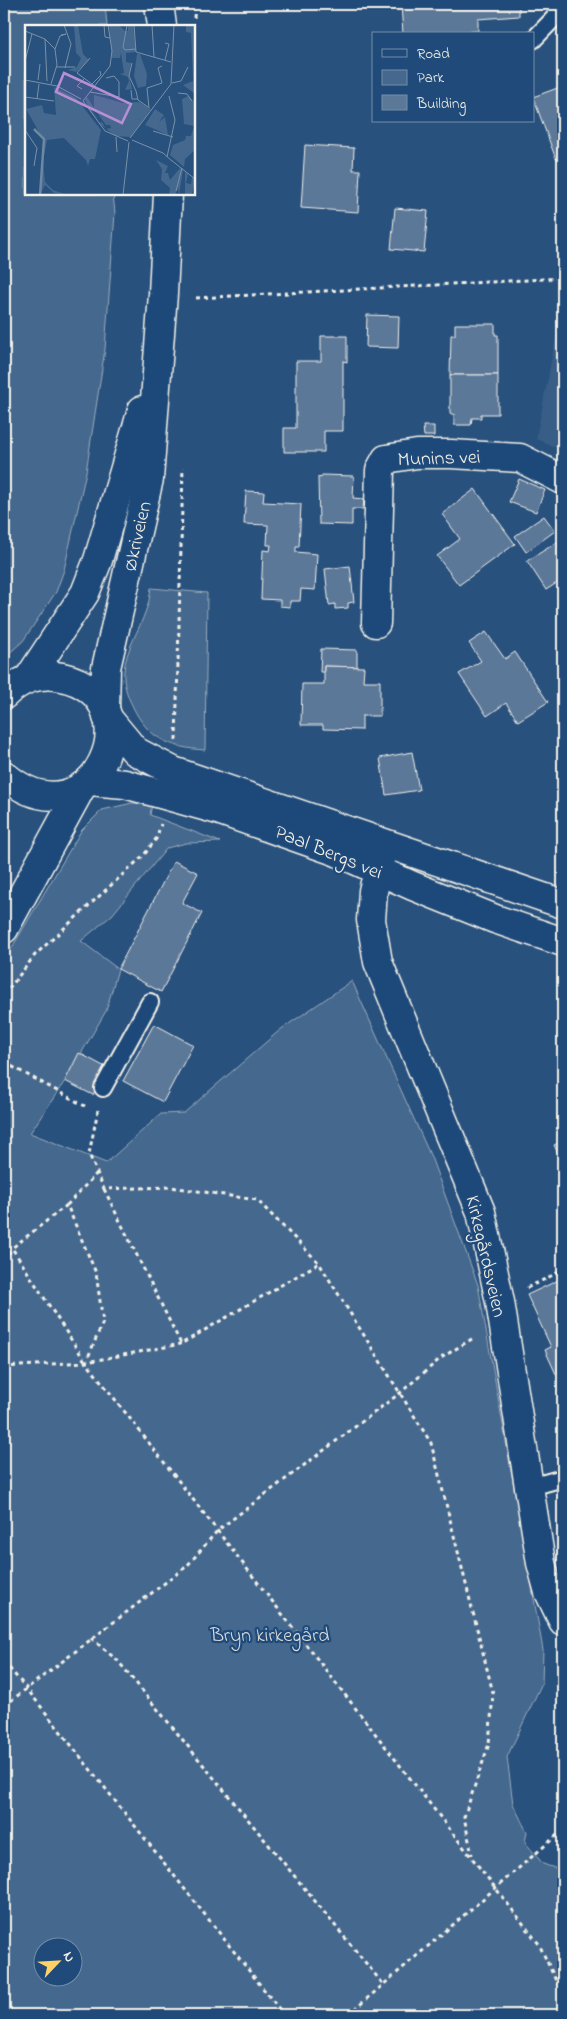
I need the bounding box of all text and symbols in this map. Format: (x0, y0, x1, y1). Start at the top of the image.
inset map (25, 25, 195, 195)
legend (372, 32, 534, 122)
text: Road (417, 43, 450, 65)
text: Park (417, 67, 445, 89)
text: Building (416, 93, 466, 116)
street label: Munins vei (397, 444, 481, 475)
street label: Økriveien (116, 498, 161, 575)
street label: Paal Bergs vei (269, 819, 386, 889)
street label: Kirkegårdsveien (455, 1193, 513, 1321)
park label: Bryn kirkegård (209, 1622, 330, 1652)
north arrow (32, 1936, 82, 1986)
text: N (57, 1948, 80, 1966)

